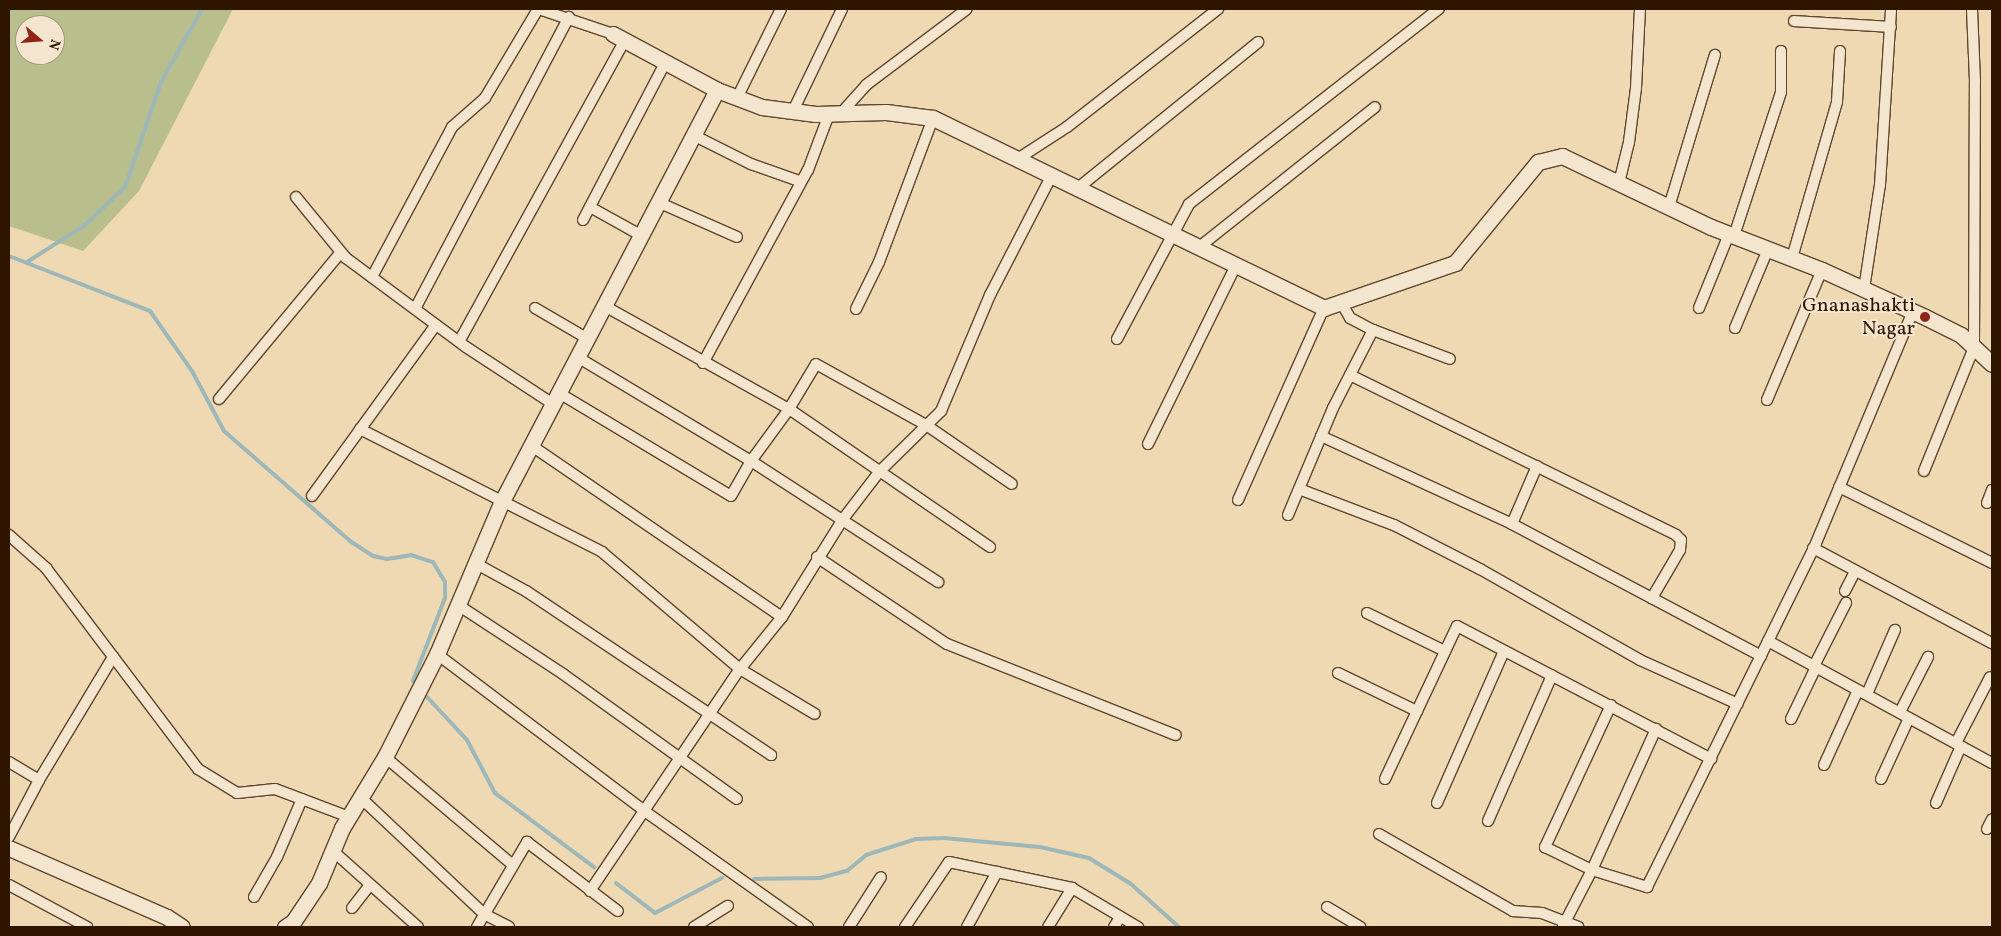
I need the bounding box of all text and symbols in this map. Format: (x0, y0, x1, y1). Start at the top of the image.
north arrow (15, 15, 65, 65)
text: N (43, 37, 64, 52)
place label: Gnanashakti Nagar (1802, 294, 1915, 341)
marker: Gnanashakti Nagar (1919, 311, 1931, 323)

